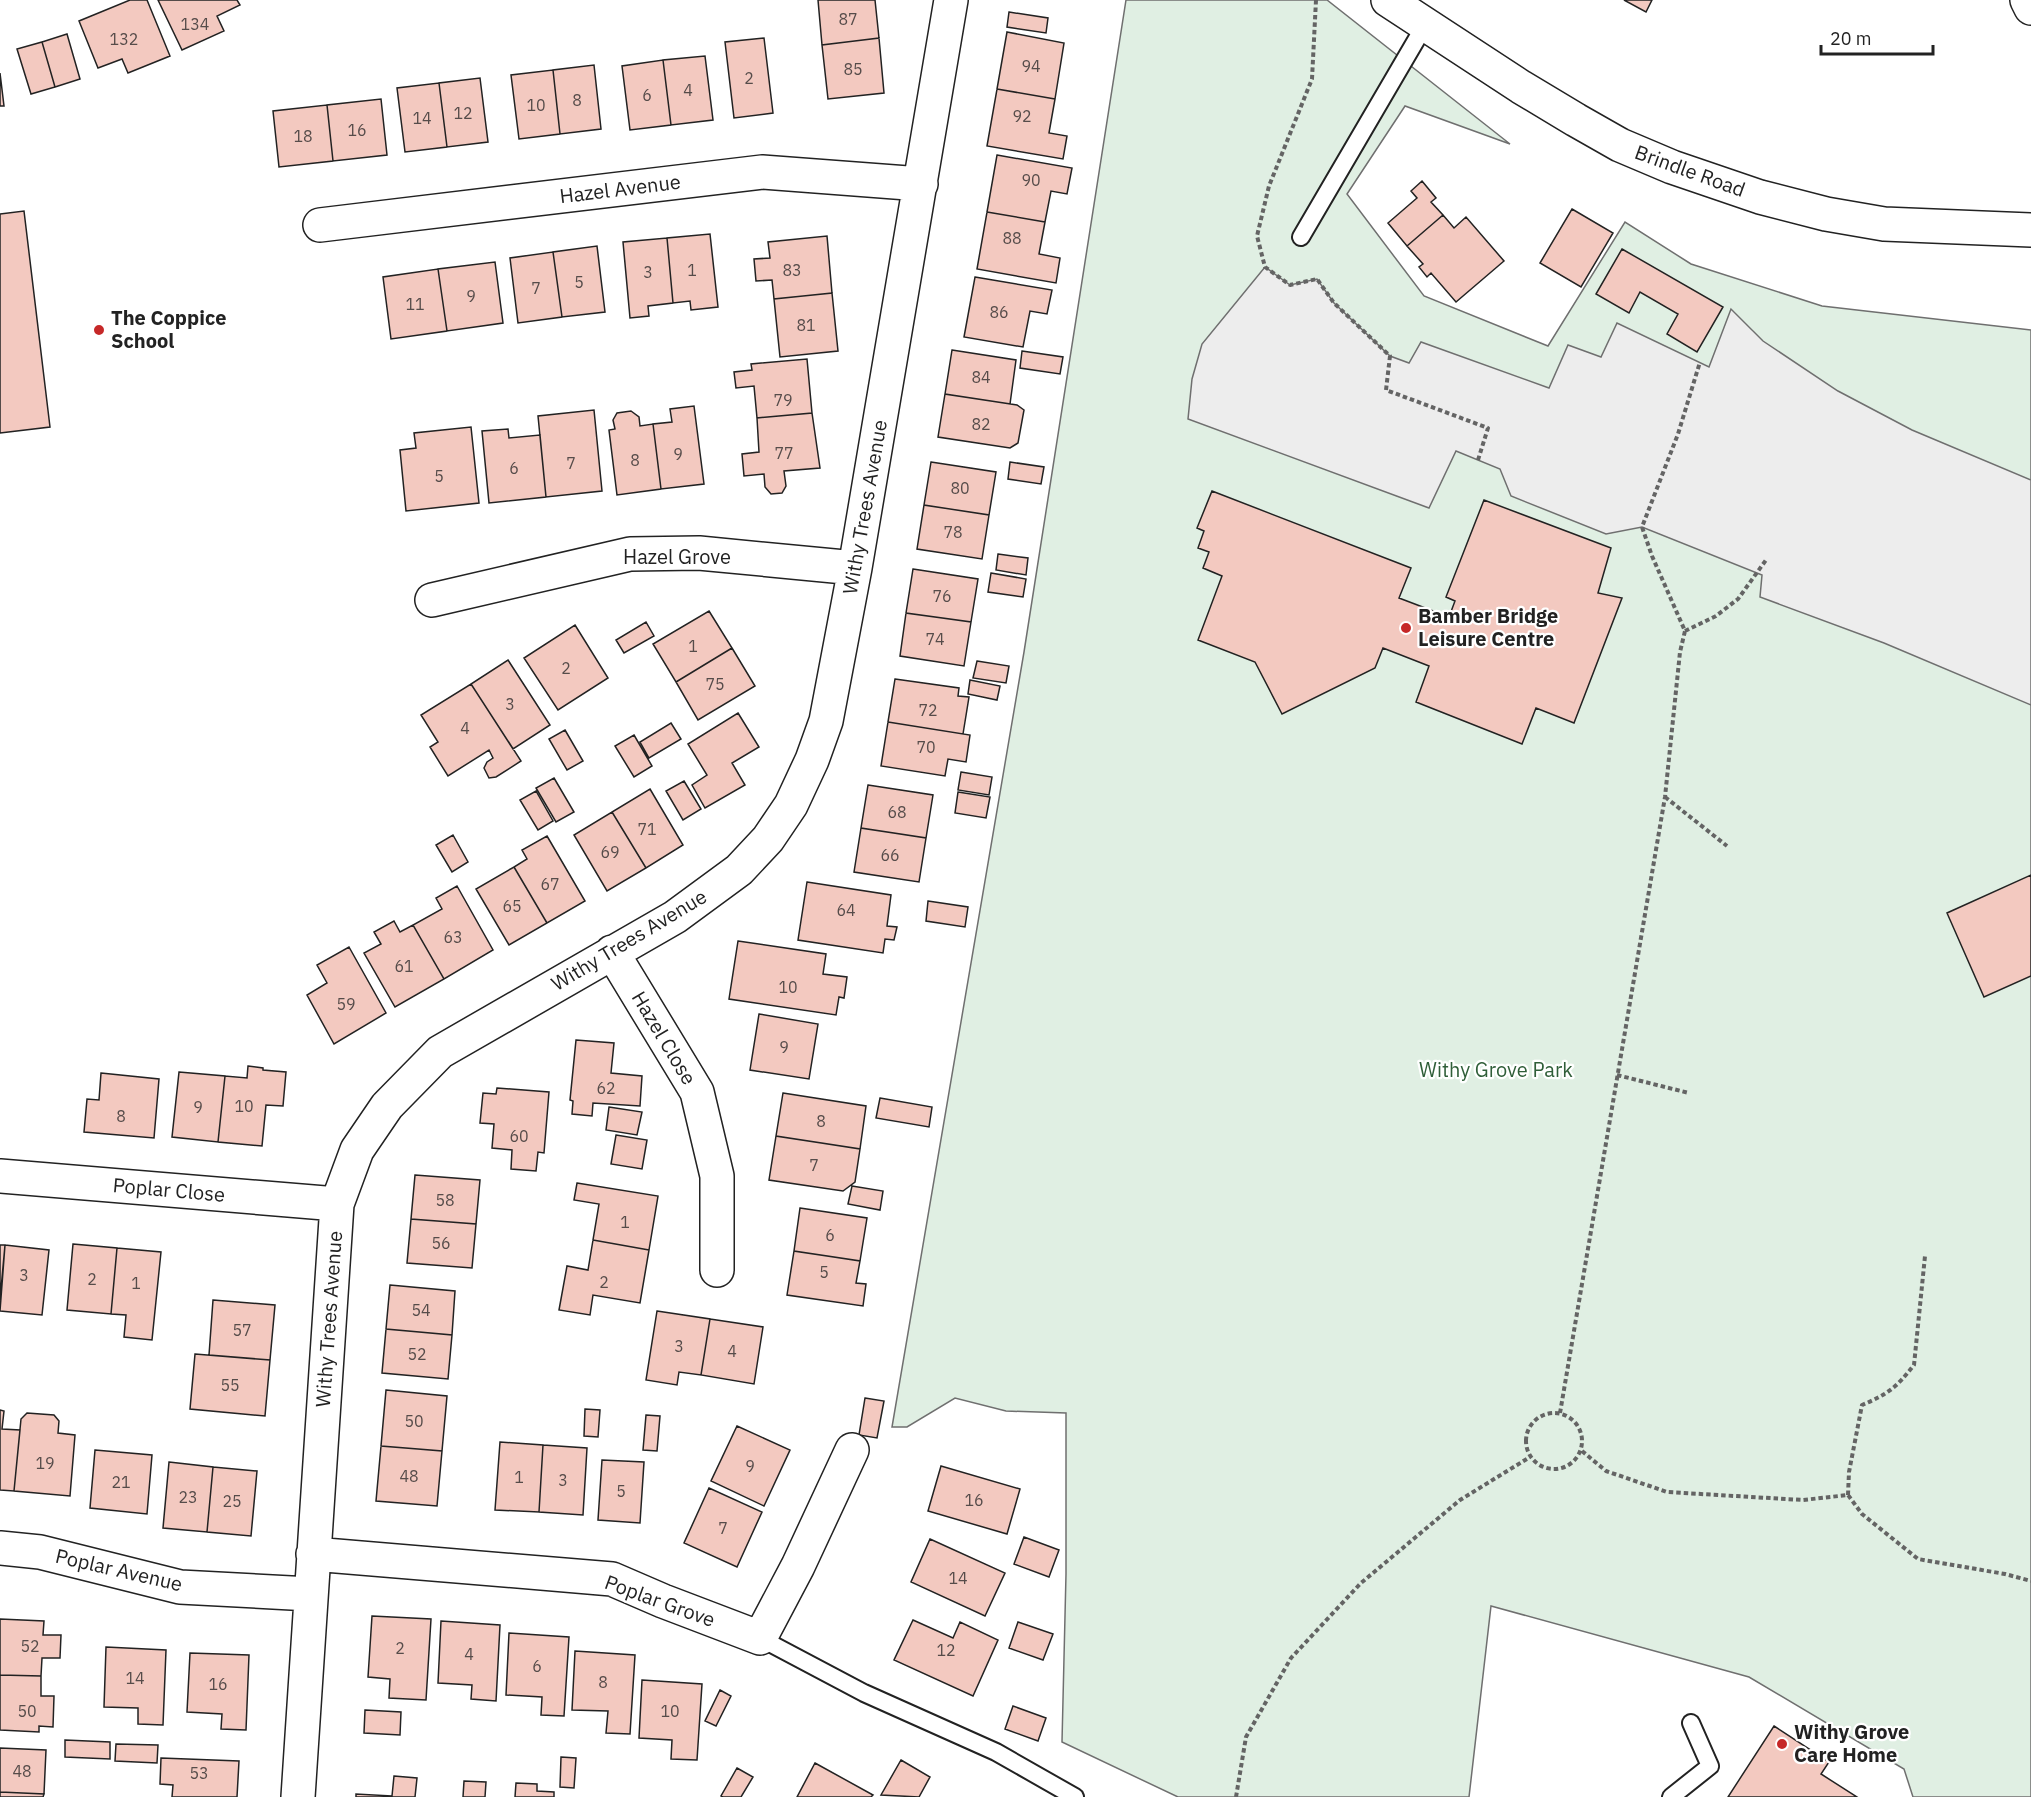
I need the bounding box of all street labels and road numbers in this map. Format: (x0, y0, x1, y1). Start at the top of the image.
street label: Brindle Road (1631, 138, 1749, 203)
street label: Hazel Avenue (558, 168, 682, 209)
street label: Withy Trees Avenue (836, 418, 893, 596)
street label: Hazel Grove (623, 543, 731, 570)
street label: Withy Trees Avenue (546, 882, 711, 997)
street label: Hazel Close (626, 986, 703, 1090)
street label: Poplar Close (112, 1171, 226, 1208)
street label: Withy Trees Avenue (309, 1230, 348, 1408)
street label: Poplar Avenue (53, 1542, 185, 1597)
street label: Poplar Grove (601, 1568, 719, 1633)

